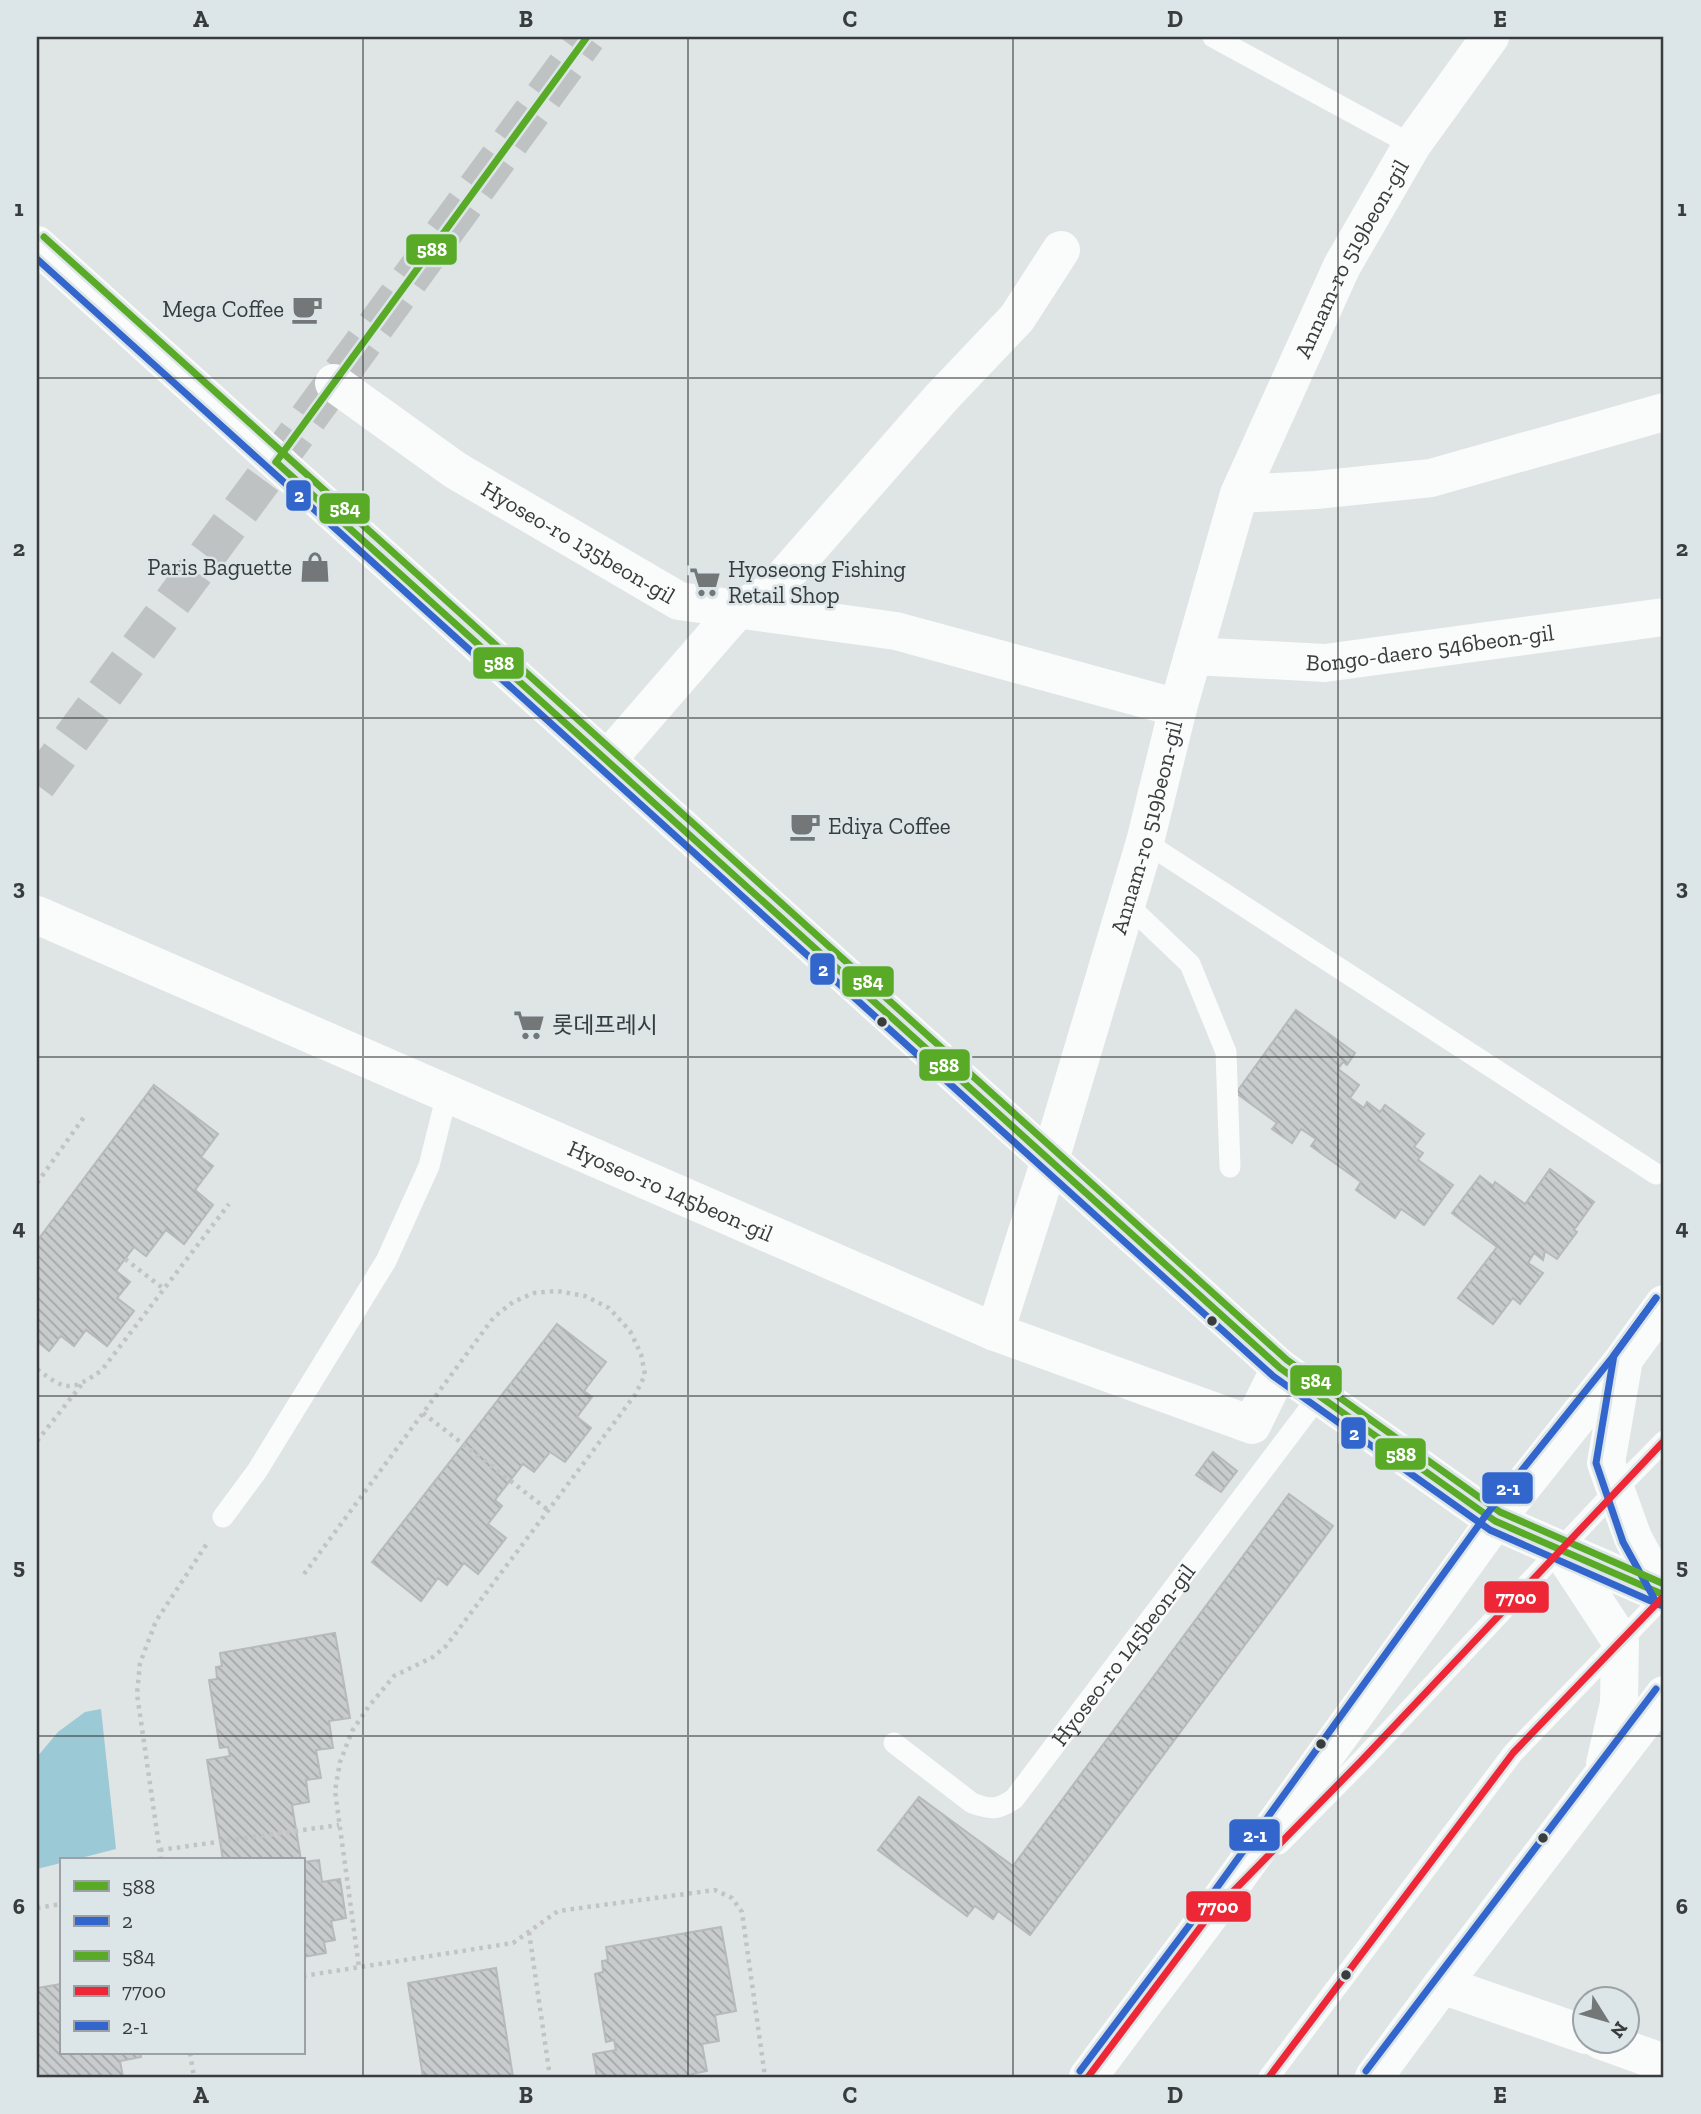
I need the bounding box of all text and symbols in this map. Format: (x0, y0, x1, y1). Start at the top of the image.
text: A (193, 5, 209, 33)
text: B (519, 5, 533, 33)
text: C (843, 5, 857, 33)
text: D (1167, 5, 1183, 33)
text: E (1493, 5, 1507, 33)
street label: Annam-ro 519beon-gil (1288, 154, 1415, 362)
text: 1 (14, 194, 24, 222)
text: 1 (1677, 194, 1687, 222)
line badge: 588 (405, 233, 458, 266)
text: 588 (417, 238, 447, 261)
cafe icon: Mega Coffee (290, 292, 324, 326)
place label: Mega Coffee (162, 295, 284, 323)
street label: Hyoseo-ro 135beon-gil (476, 475, 680, 610)
line badge: 2 (285, 479, 312, 512)
text: 2 (294, 484, 304, 507)
line badge: 584 (318, 492, 371, 525)
text: 584 (330, 497, 361, 520)
text: 2 (13, 534, 25, 562)
text: 2 (1676, 534, 1688, 562)
shop icon: Paris Baguette (298, 550, 332, 584)
place label: Paris Baguette (147, 553, 292, 581)
place label: Hyoseong Fishing Retail Shop (728, 555, 906, 609)
supermarket icon: Hyoseong Fishing Retail Shop (688, 565, 722, 599)
street label: Bongo-daero 546beon-gil (1305, 618, 1556, 678)
line badge: 588 (472, 646, 525, 680)
text: 588 (484, 652, 514, 675)
street label: Annam-ro 519beon-gil (1104, 718, 1188, 938)
cafe icon: Ediya Coffee (788, 809, 822, 843)
place label: Ediya Coffee (828, 812, 951, 840)
text: 3 (13, 873, 25, 901)
text: 3 (1676, 873, 1688, 901)
line badge: 2 (809, 952, 836, 986)
text: 2 (818, 958, 828, 981)
line badge: 584 (841, 965, 895, 998)
text: 584 (853, 970, 884, 993)
supermarket icon: 롯데프레시 (512, 1008, 546, 1042)
place label: 롯데프레시 (552, 1011, 658, 1039)
unlabelled marker (875, 1015, 889, 1029)
line badge: 588 (918, 1048, 971, 1082)
text: 588 (929, 1054, 959, 1077)
street label: Hyoseo-ro 145beon-gil (564, 1134, 777, 1248)
text: 4 (12, 1213, 26, 1241)
text: 4 (1675, 1213, 1689, 1241)
unlabelled marker (1205, 1314, 1219, 1328)
line badge: 584 (1289, 1364, 1343, 1397)
text: 584 (1301, 1369, 1332, 1392)
line badge: 2 (1340, 1416, 1367, 1450)
text: 2 (1349, 1422, 1359, 1445)
line badge: 588 (1374, 1437, 1427, 1471)
text: 588 (1386, 1443, 1416, 1466)
line badge: 2-1 (1481, 1471, 1534, 1505)
text: 2-1 (1496, 1477, 1520, 1500)
text: 5 (13, 1552, 25, 1580)
text: 5 (1676, 1552, 1688, 1580)
street label: Hyoseo-ro 145beon-gil (1045, 1558, 1201, 1751)
line badge: 7700 (1483, 1580, 1550, 1614)
text: 7700 (1496, 1586, 1536, 1609)
unlabelled marker (1314, 1737, 1328, 1751)
line badge: 2-1 (1228, 1818, 1281, 1852)
text: 2-1 (1243, 1824, 1267, 1847)
unlabelled marker (1536, 1831, 1550, 1845)
legend (60, 1858, 304, 2054)
text: 588 (122, 1874, 155, 1899)
line badge: 7700 (1185, 1890, 1252, 1923)
text: 6 (13, 1892, 25, 1920)
text: 6 (1676, 1892, 1688, 1920)
text: 7700 (1198, 1895, 1238, 1918)
text: 2 (122, 1908, 133, 1933)
text: 584 (122, 1944, 155, 1969)
unlabelled marker (1339, 1968, 1353, 1982)
text: 7700 (122, 1978, 166, 2003)
north arrow (1572, 1984, 1642, 2054)
text: 2-1 (122, 2014, 148, 2039)
text: N (1606, 2017, 1633, 2043)
text: A (193, 2081, 209, 2109)
text: B (519, 2081, 533, 2109)
text: C (843, 2081, 857, 2109)
text: D (1167, 2081, 1183, 2109)
text: E (1493, 2081, 1507, 2109)

